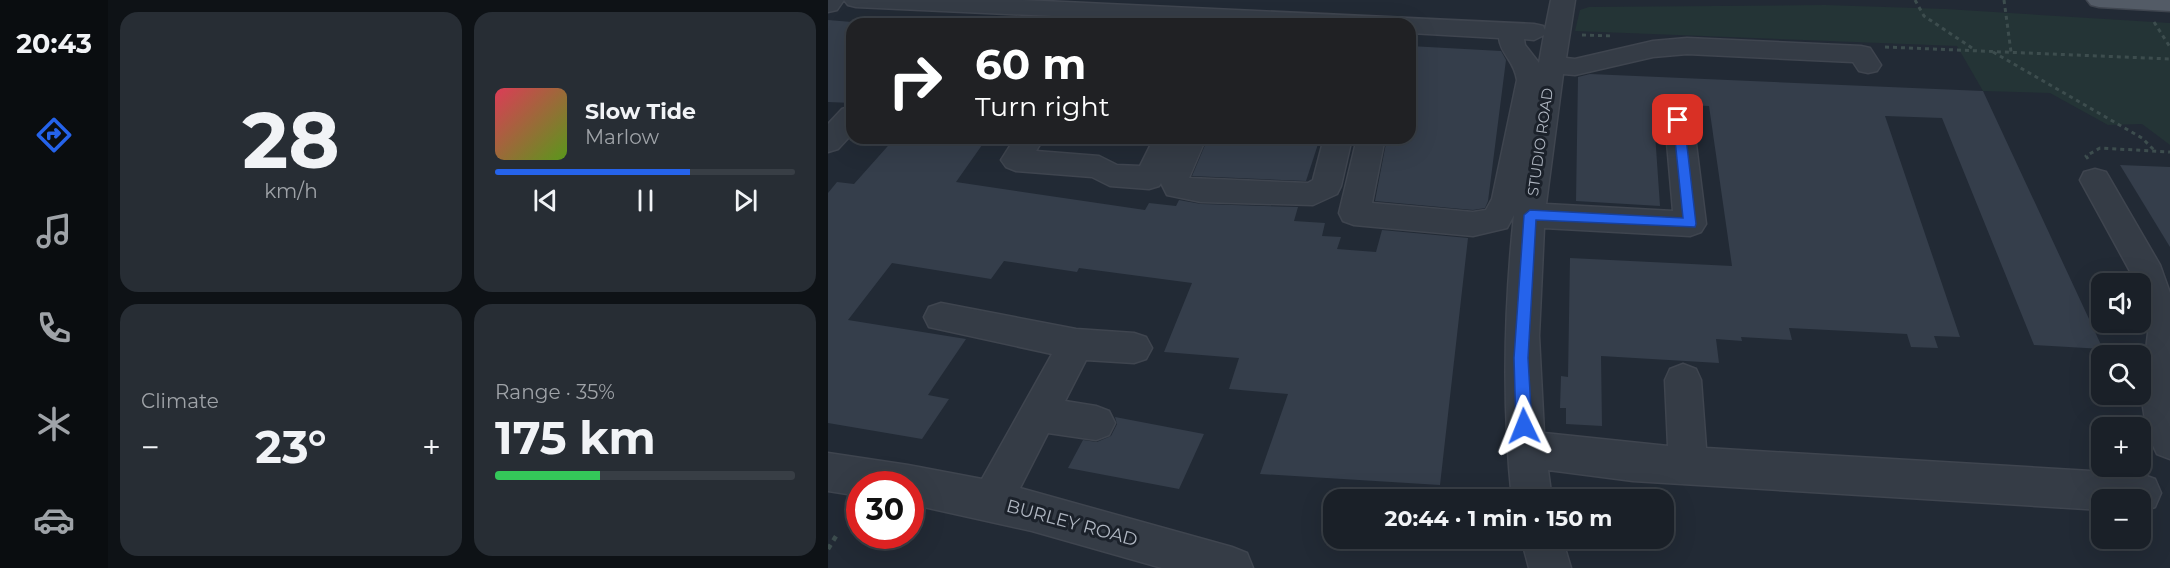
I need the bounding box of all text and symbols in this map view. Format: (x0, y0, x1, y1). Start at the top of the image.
text: 20:43 (16, 27, 92, 60)
text: 60 m (975, 38, 1086, 90)
icon: right (876, 42, 954, 120)
street label: STUDIO ROAD (1523, 87, 1557, 197)
text: Turn right (975, 90, 1110, 123)
text: 28 (242, 92, 340, 188)
pin (1652, 94, 1703, 145)
text: Slow Tide (585, 98, 696, 125)
icon: arrive (1661, 103, 1694, 136)
icon: directions (33, 114, 75, 156)
text: Marlow (585, 125, 659, 149)
text: km/h (264, 179, 318, 203)
icon: previous (529, 184, 562, 217)
icon: pause (629, 184, 662, 217)
icon: next (729, 184, 762, 217)
icon: music (33, 210, 75, 252)
map controls (2091, 273, 2151, 549)
button: sound (2091, 273, 2151, 333)
icon: phone (33, 307, 75, 349)
button: search (2091, 345, 2151, 405)
text: Range · 35% (495, 380, 615, 404)
text: Climate (141, 389, 219, 413)
position arrow (1492, 394, 1556, 458)
icon: climate (33, 403, 75, 445)
text: 175 km (495, 410, 656, 465)
button: + (2091, 417, 2151, 477)
text: 23° (255, 419, 327, 474)
text: − (141, 427, 160, 467)
text: + (422, 427, 441, 467)
speed limit sign: 30 (846, 471, 924, 549)
button: − (2091, 489, 2151, 549)
street label: BURLEY ROAD (1004, 495, 1140, 551)
icon: car (33, 499, 75, 541)
text: 20:44 · 1 min · 150 m (1385, 505, 1612, 532)

